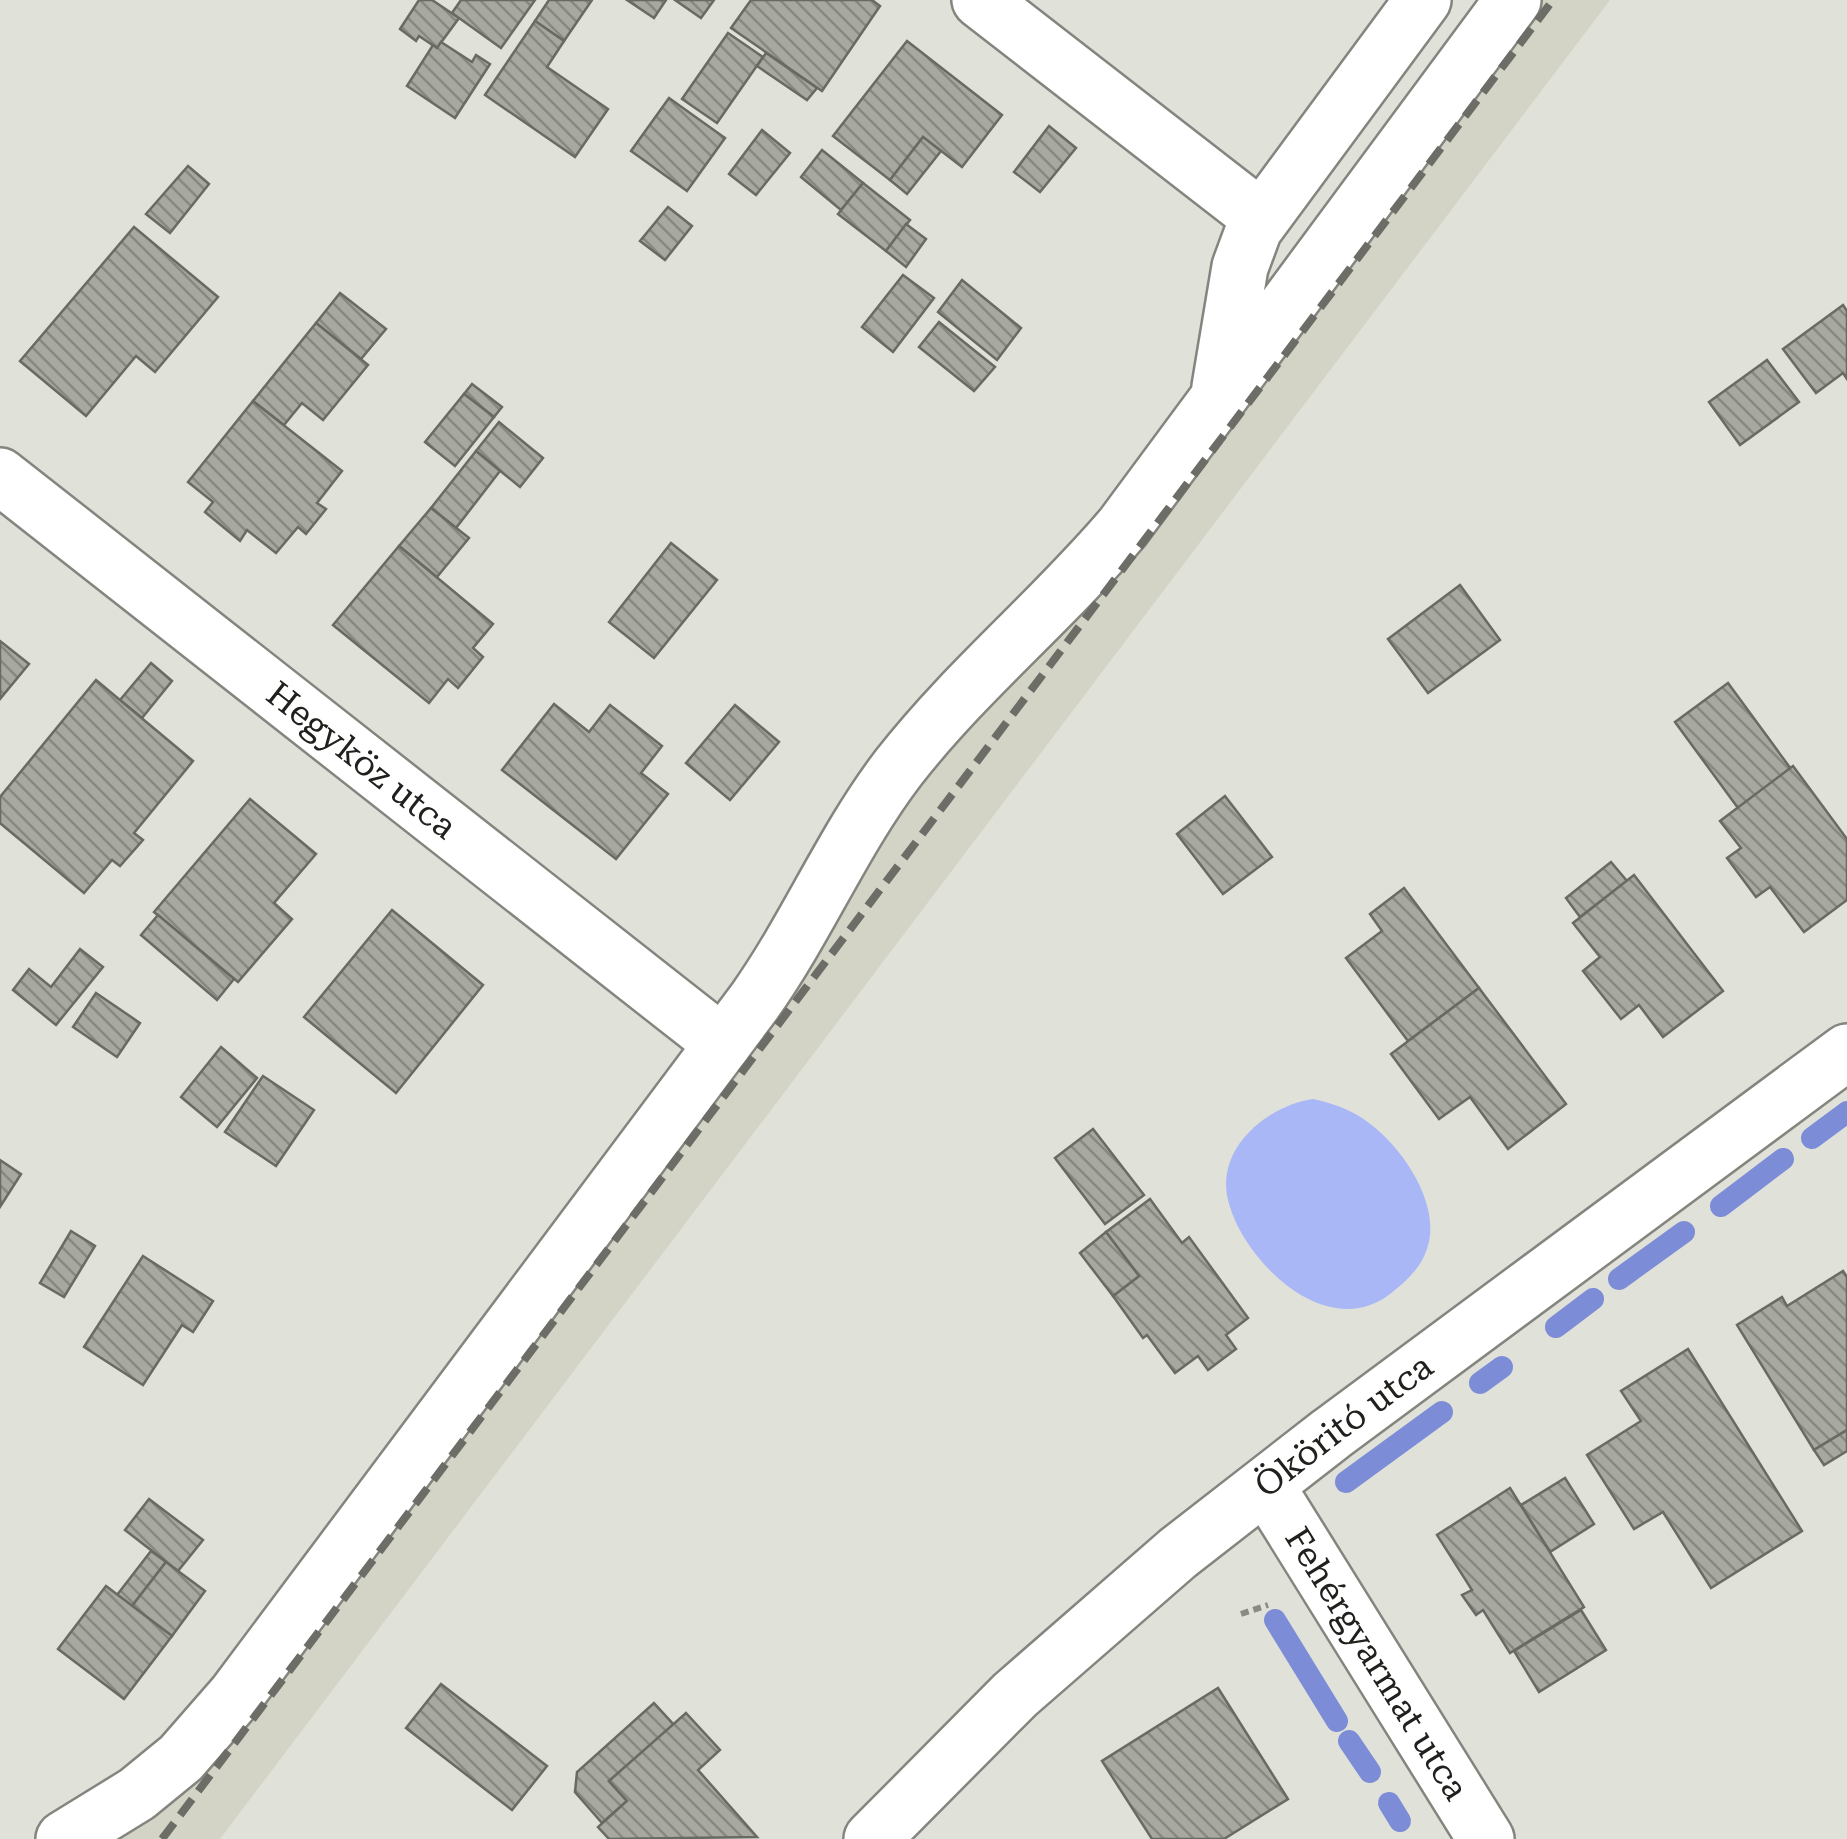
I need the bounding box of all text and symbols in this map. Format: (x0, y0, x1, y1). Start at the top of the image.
street label: Hegyköz utca (259, 673, 465, 847)
street label: Ököritó utca (1247, 1345, 1441, 1506)
street label: Fehérgyarmat utca (1277, 1520, 1477, 1807)

